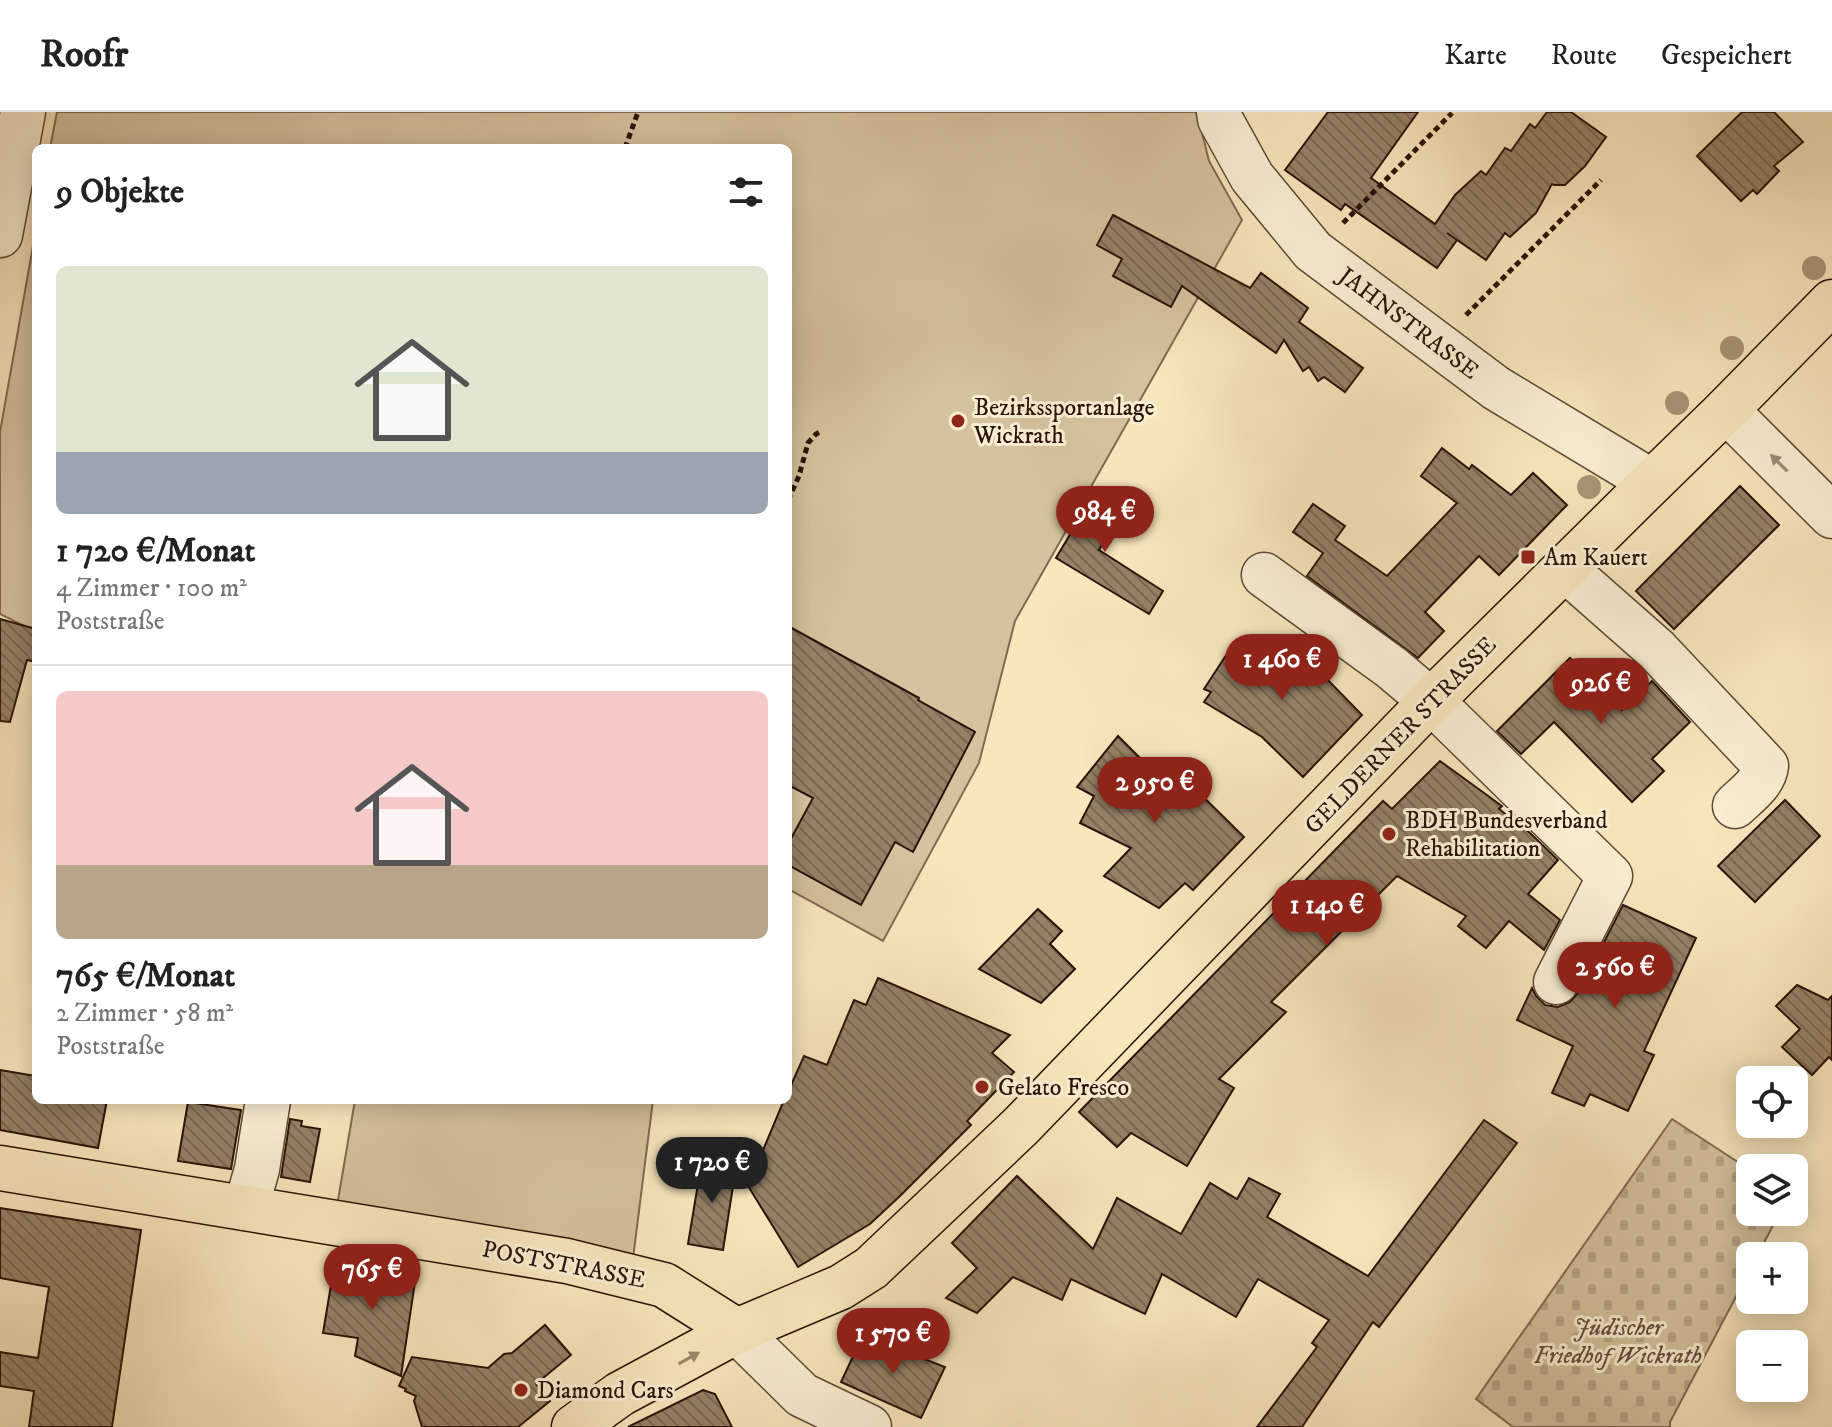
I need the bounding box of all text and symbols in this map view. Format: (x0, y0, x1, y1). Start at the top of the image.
text: Roofr (40, 31, 128, 79)
text: Karte (1444, 38, 1507, 73)
text: Route (1551, 38, 1617, 73)
text: Gespeichert (1661, 38, 1792, 73)
icon: filters (724, 170, 768, 214)
text: 9 Objekte (56, 171, 184, 213)
street label: JAHNSTRASSE (1331, 260, 1485, 386)
icon: home (340, 318, 484, 462)
place label: Bezirkssportanlage Wickrath (973, 393, 1155, 451)
marker: Bezirkssportanlage Wickrath (949, 412, 967, 430)
one-way arrow (1770, 454, 1789, 473)
pin: 984 € (1049, 486, 1161, 554)
text: 984 € (1074, 495, 1136, 528)
text: 1 720 €/Monat (56, 530, 255, 572)
place label: Am Kauert (1544, 543, 1648, 573)
marker: Am Kauert (1519, 548, 1537, 566)
text: 4 Zimmer · 100 m² (56, 572, 247, 605)
text: Poststraße (56, 605, 164, 638)
street label: GELDERNER STRASSE (1298, 630, 1503, 841)
pin: 1 460 € (1208, 634, 1356, 702)
text: 1 460 € (1243, 643, 1321, 676)
pin: 926 € (1545, 658, 1657, 726)
text: 926 € (1571, 667, 1631, 700)
icon: home (340, 743, 484, 887)
pin: 2 950 € (1081, 757, 1229, 825)
text: 2 950 € (1115, 766, 1195, 799)
place label: BDH Bundesverband Rehabilitation (1405, 806, 1608, 864)
marker: BDH Bundesverband Rehabilitation (1380, 825, 1398, 843)
pin: 1 140 € (1253, 880, 1401, 948)
text: 1 140 € (1290, 889, 1364, 922)
pin: 2 560 € (1541, 942, 1689, 1010)
text: 2 560 € (1575, 951, 1655, 984)
text: 765 €/Monat (56, 955, 235, 997)
text: 2 Zimmer · 58 m² (56, 997, 233, 1030)
text: Poststraße (56, 1030, 164, 1063)
map controls (1736, 1066, 1808, 1402)
button: locate (1736, 1066, 1808, 1138)
place label: Gelato Fresco (998, 1073, 1129, 1103)
marker: Gelato Fresco (973, 1078, 991, 1096)
pin: 1 720 € (638, 1137, 786, 1205)
text: 1 720 € (674, 1146, 750, 1179)
button: layers (1736, 1154, 1808, 1226)
street label: POSTSTRASSE (480, 1234, 648, 1296)
button: + (1736, 1242, 1808, 1314)
pin: 765 € (316, 1244, 428, 1312)
text: 765 € (342, 1253, 402, 1286)
pin: 1 570 € (819, 1308, 967, 1376)
park label: Jüdischer Friedhof Wickrath (1534, 1313, 1702, 1371)
text: 1 570 € (855, 1317, 931, 1350)
button: − (1736, 1330, 1808, 1402)
one-way arrow (677, 1351, 700, 1365)
place label: Diamond Cars (537, 1376, 674, 1406)
marker: Diamond Cars (512, 1381, 530, 1399)

